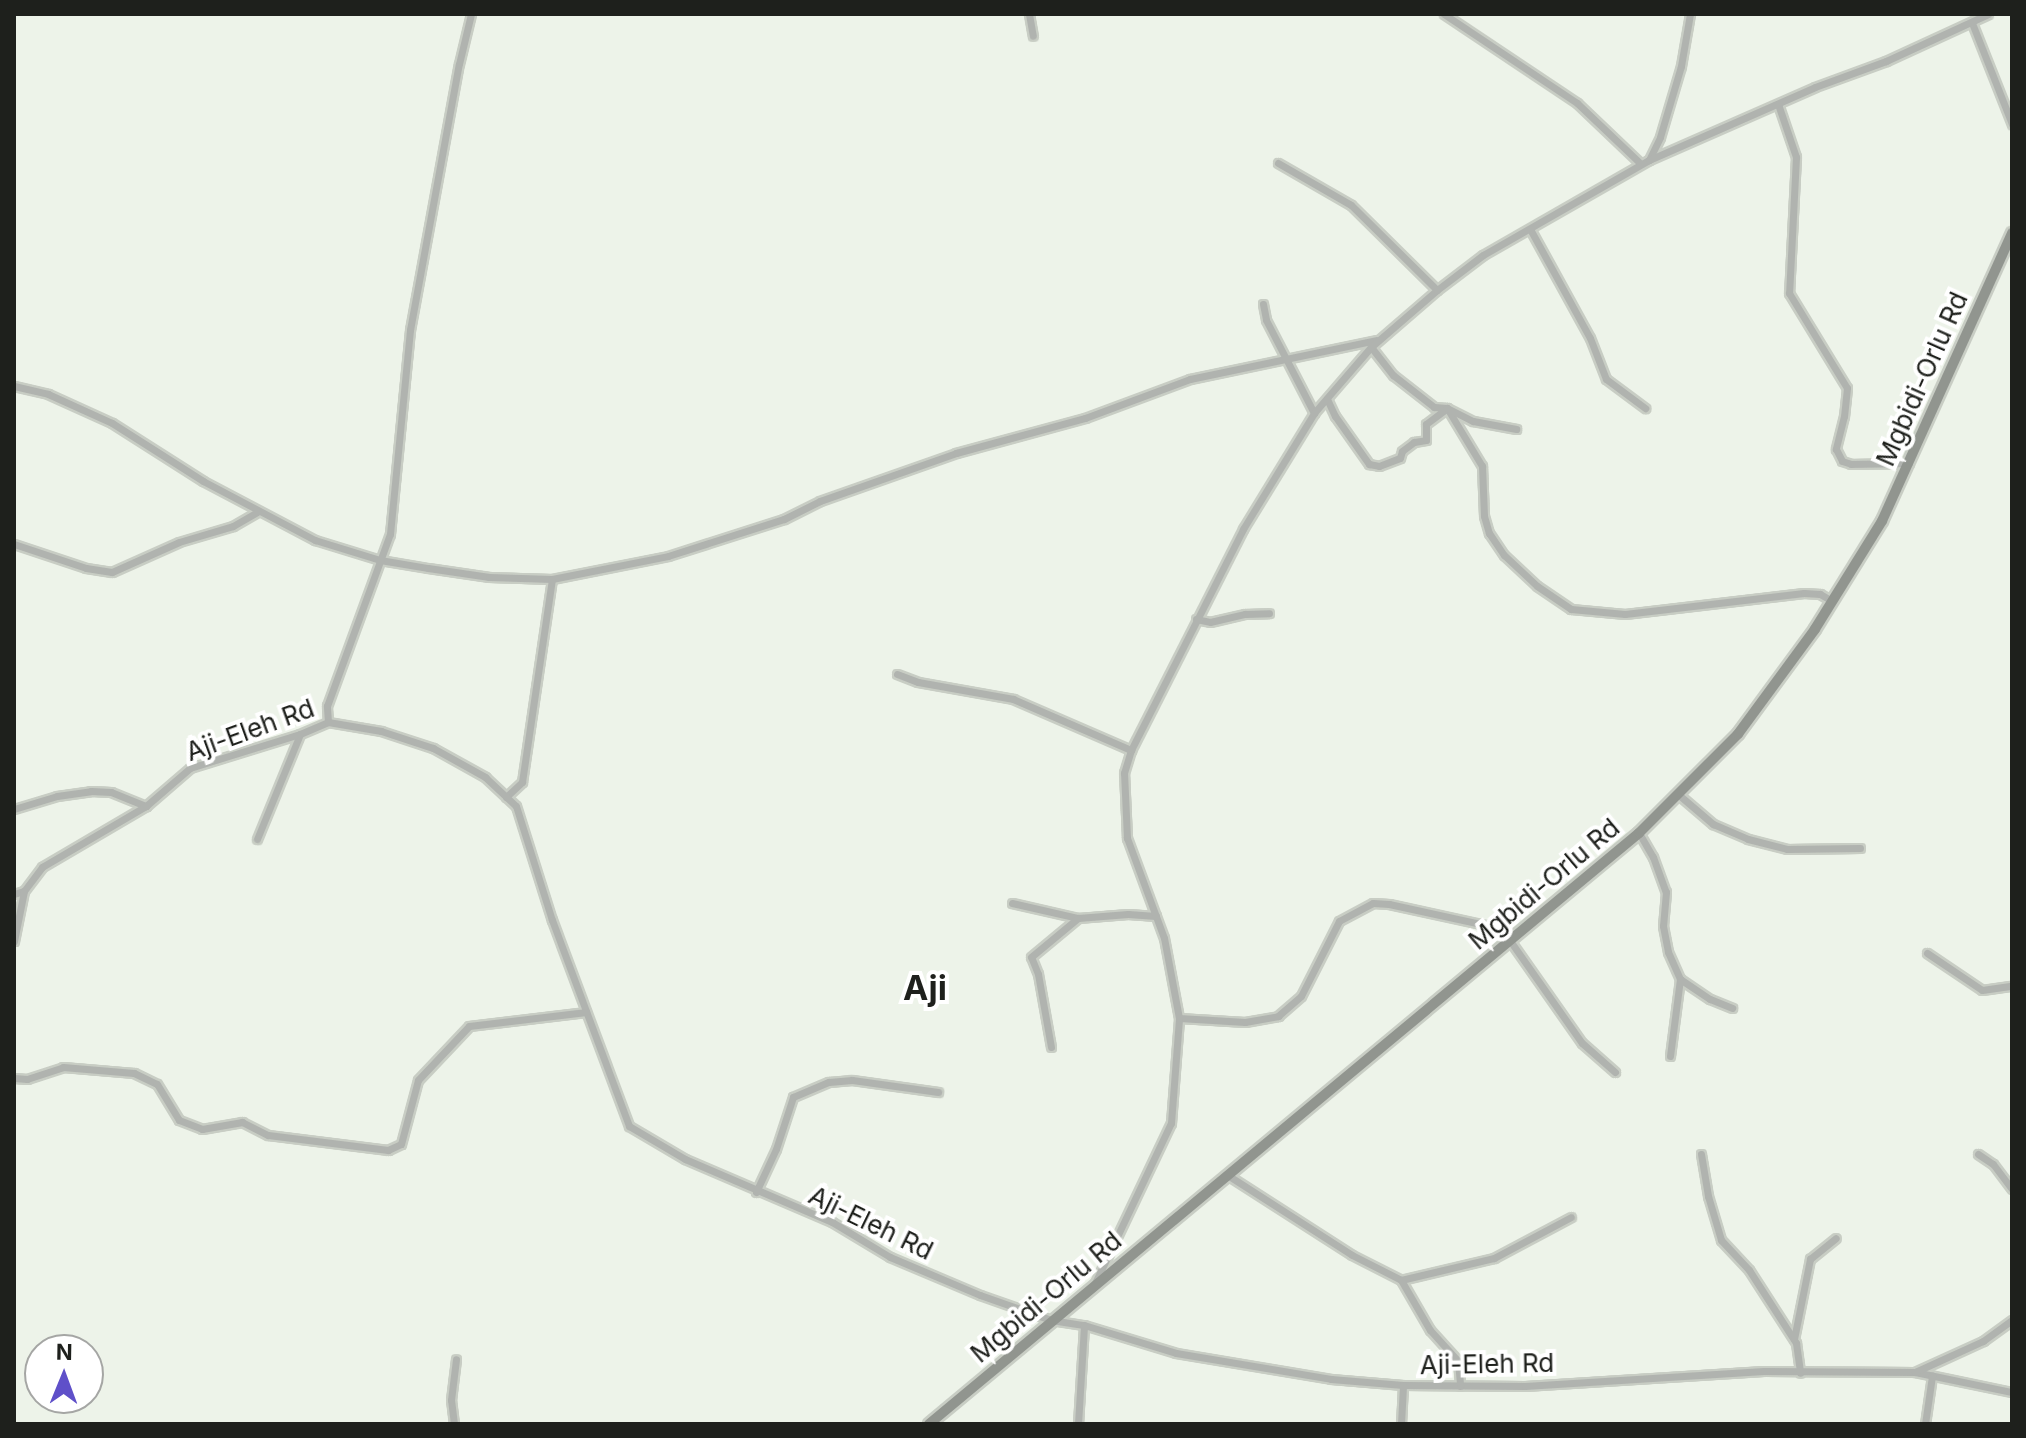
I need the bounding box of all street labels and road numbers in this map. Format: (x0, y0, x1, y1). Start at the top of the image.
street label: Mgbidi-Orlu Rd (1870, 287, 1974, 471)
street label: Aji-Eleh Rd (181, 692, 319, 768)
street label: Mgbidi-Orlu Rd (1462, 812, 1626, 956)
street label: Aji-Eleh Rd (804, 1179, 938, 1267)
street label: Mgbidi-Orlu Rd (964, 1225, 1128, 1369)
street label: Aji-Eleh Rd (1419, 1347, 1555, 1381)

